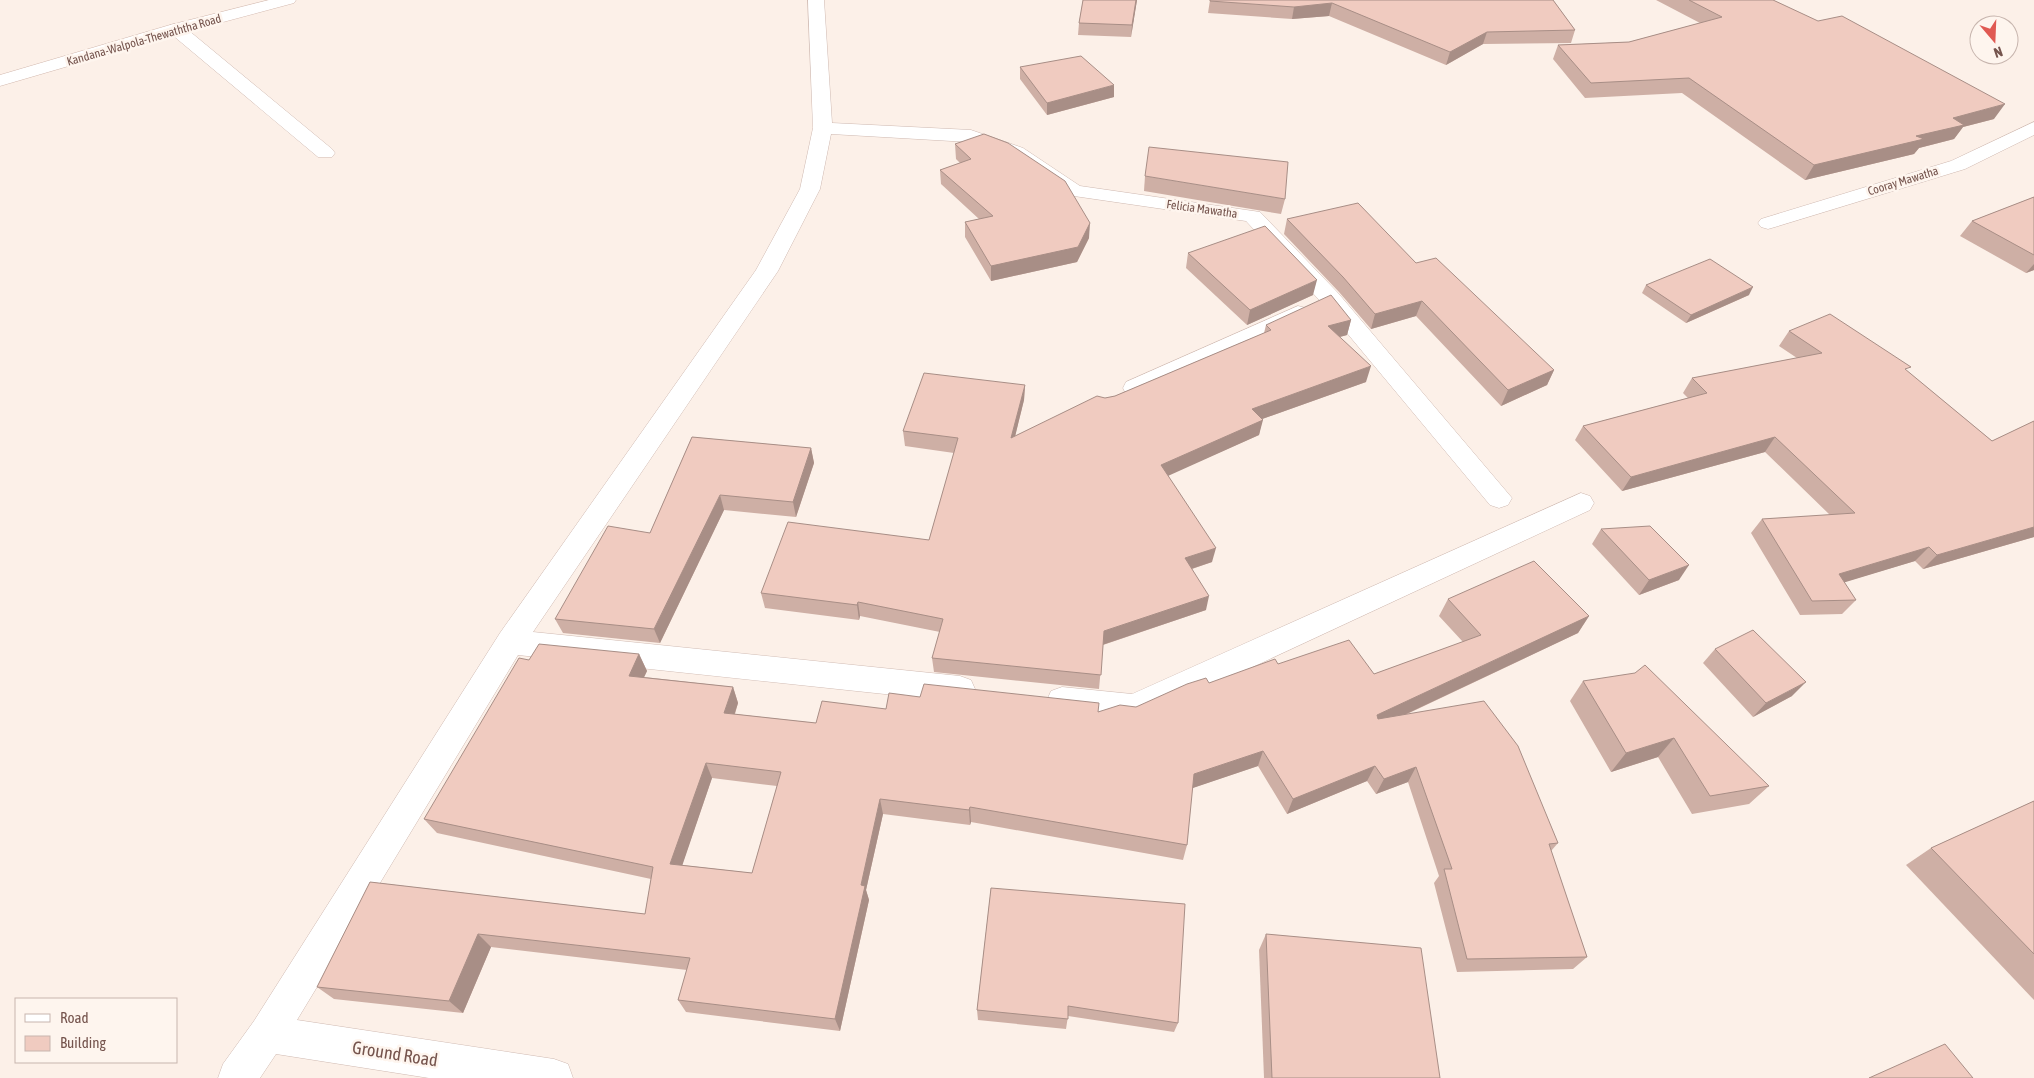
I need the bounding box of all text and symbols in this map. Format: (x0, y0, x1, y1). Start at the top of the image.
street label: Kandana-Walpola-Thewaththa Road (65, 11, 223, 69)
north arrow (1969, 15, 2019, 65)
text: N (1992, 43, 2005, 61)
street label: Cooray Mawatha (1866, 164, 1940, 198)
street label: Felicia Mawatha (1166, 197, 1238, 221)
legend (15, 998, 178, 1063)
text: Road (60, 1009, 89, 1026)
text: Building (60, 1034, 106, 1051)
street label: Ground Road (351, 1036, 439, 1071)

